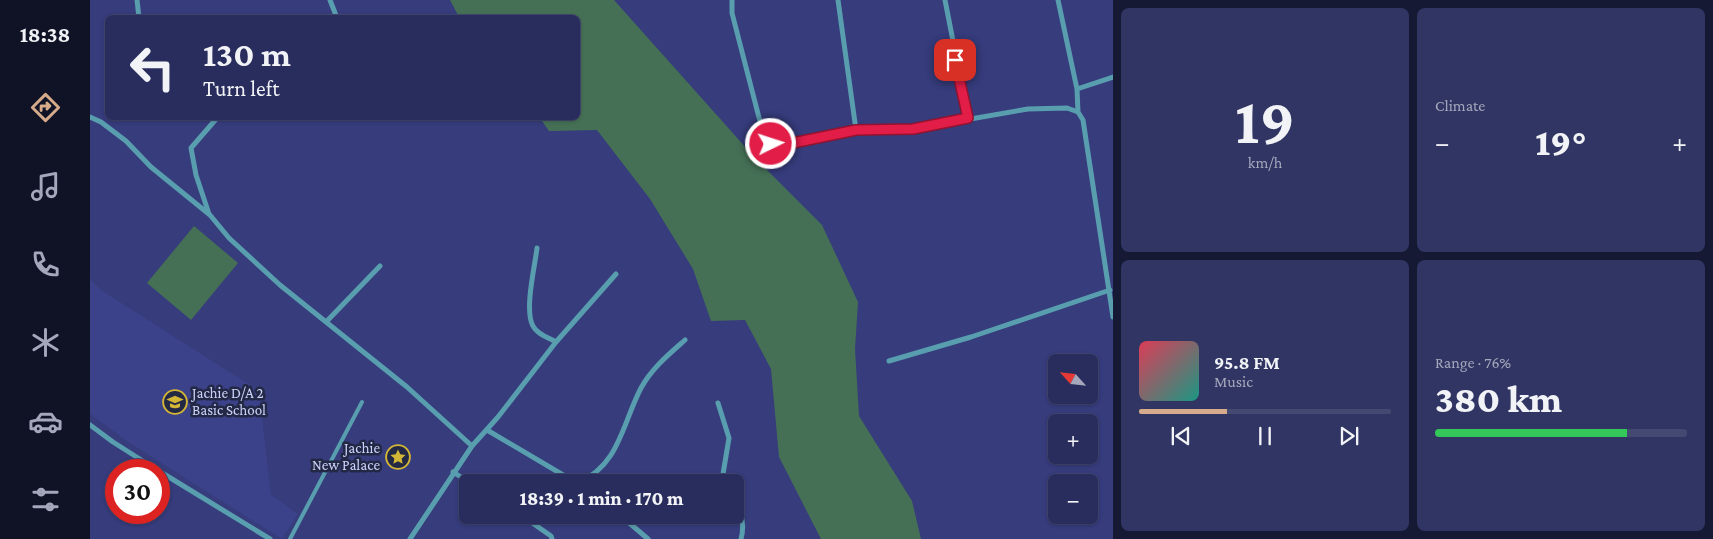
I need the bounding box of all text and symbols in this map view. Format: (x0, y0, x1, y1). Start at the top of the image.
text: 18:38 (20, 22, 70, 47)
icon: left (120, 35, 185, 100)
text: 130 m (203, 35, 291, 74)
pin (934, 39, 976, 81)
icon: arrive (941, 46, 969, 74)
text: Turn left (203, 76, 280, 101)
text: 19 (1235, 85, 1295, 157)
icon: directions (28, 90, 63, 125)
text: Climate (1435, 97, 1485, 114)
position arrow (744, 117, 796, 169)
text: 19° (1535, 121, 1587, 163)
text: − (1435, 127, 1450, 158)
text: + (1672, 127, 1687, 158)
text: km/h (1248, 154, 1282, 171)
icon: music (28, 169, 63, 204)
icon: phone (28, 247, 63, 282)
icon: climate (28, 325, 63, 360)
text: 95.8 FM (1214, 352, 1280, 373)
north arrow (1048, 354, 1098, 404)
map controls (1048, 354, 1098, 524)
text: Range · 76% (1435, 354, 1511, 371)
text: Music (1214, 373, 1253, 390)
text: 380 km (1435, 378, 1562, 420)
place label: Jachie D/A 2 Basic School (190, 385, 266, 418)
school or university icon: Jachie D/A 2 Basic School (162, 389, 188, 415)
icon: car (28, 404, 63, 439)
button: + (1048, 414, 1098, 464)
icon: previous (1167, 422, 1195, 450)
icon: pause (1251, 422, 1279, 450)
icon: next (1335, 422, 1363, 450)
place label: Jachie New Palace (312, 440, 380, 473)
place icon: Jachie New Palace (385, 444, 411, 470)
speed limit sign: 30 (105, 459, 170, 524)
button: − (1048, 474, 1098, 524)
icon: filters (28, 482, 63, 517)
text: 18:39 · 1 min · 170 m (520, 488, 683, 509)

